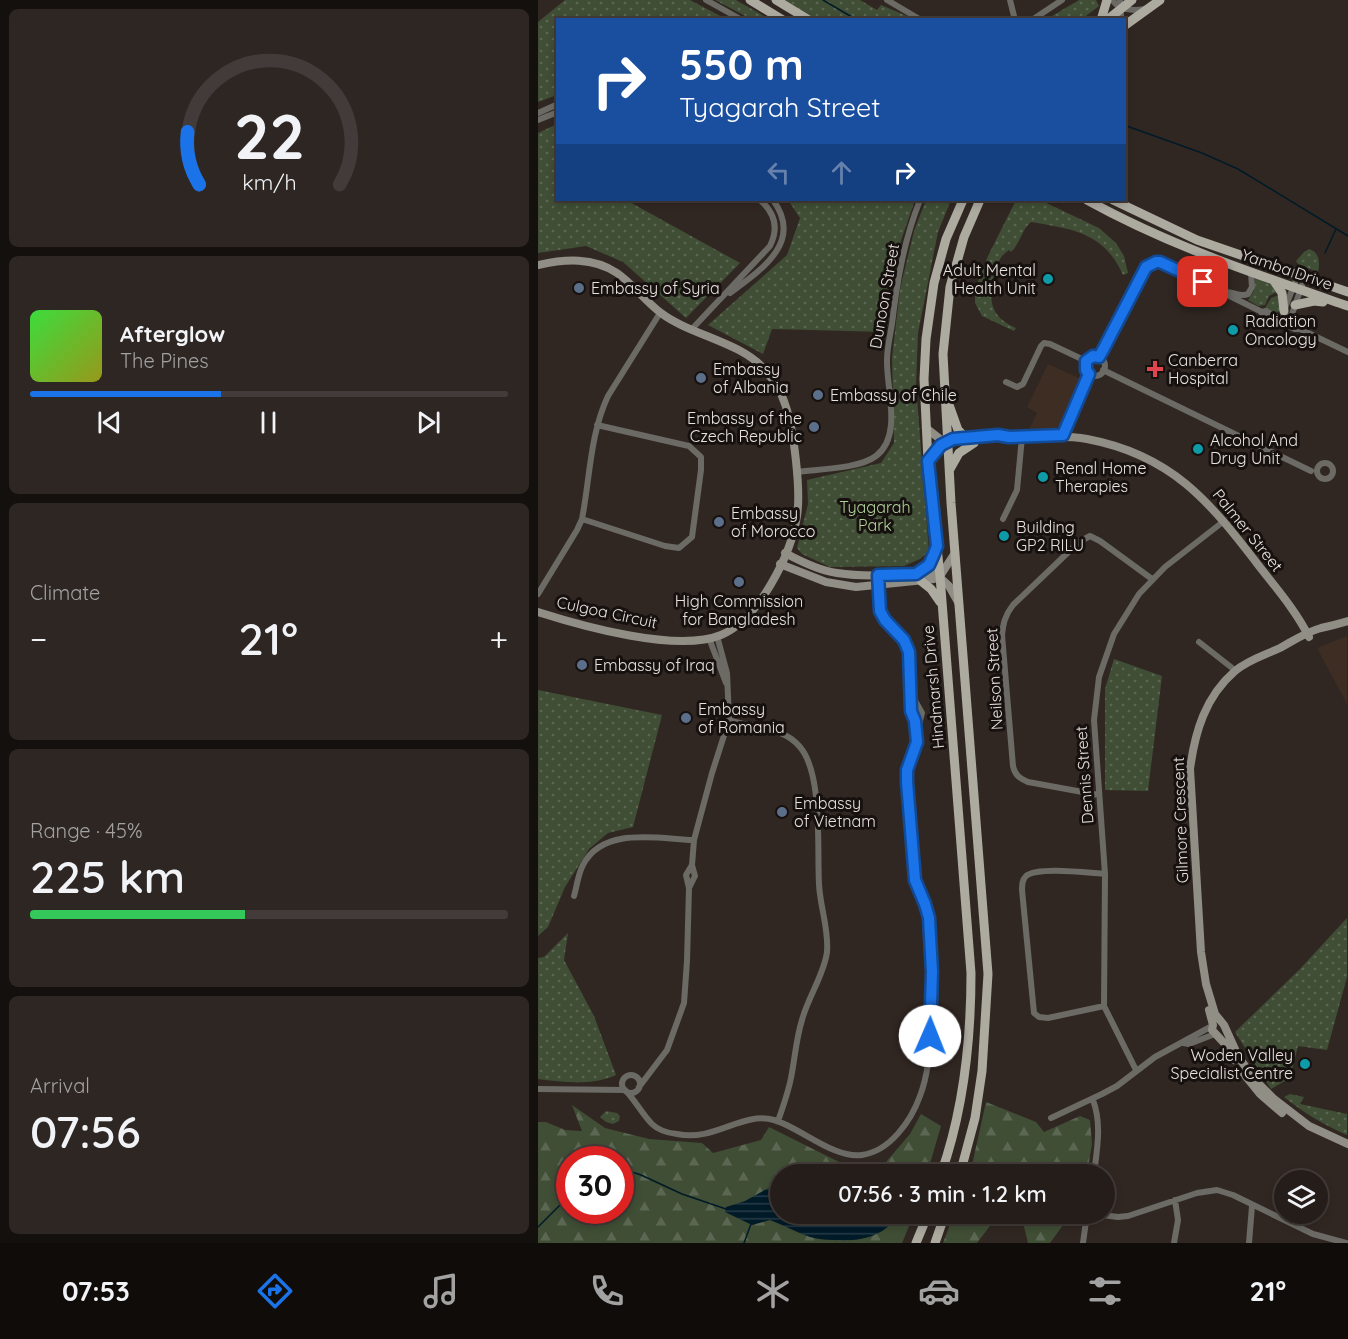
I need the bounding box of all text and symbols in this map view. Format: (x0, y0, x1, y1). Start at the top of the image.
text: 550 m (679, 38, 804, 91)
icon: right (580, 42, 658, 120)
text: Tyagarah Street (679, 90, 881, 124)
text: 22 (233, 97, 305, 175)
icon: left (762, 156, 795, 189)
icon: ahead (825, 156, 858, 189)
icon: right (888, 156, 921, 189)
text: km/h (242, 169, 296, 195)
street label: Dunoon Street (865, 242, 903, 350)
street label: Yamba Drive (1239, 244, 1335, 294)
pin (1177, 256, 1228, 307)
place label: Adult Mental Health Unit (943, 260, 1036, 298)
icon: arrive (1186, 265, 1219, 298)
marker: Adult Mental Health Unit (1041, 272, 1055, 286)
place label: Embassy of Syria (591, 278, 720, 298)
marker: Embassy of Syria (572, 281, 586, 295)
place label: Radiation Oncology (1245, 311, 1317, 349)
text: Afterglow (120, 320, 225, 348)
marker: Radiation Oncology (1226, 323, 1240, 337)
text: The Pines (120, 348, 209, 373)
place label: Canberra Hospital (1168, 350, 1238, 388)
place label: Embassy of Albania (713, 359, 789, 397)
marker: Canberra Hospital (1146, 360, 1164, 378)
marker: Embassy of Albania (694, 371, 708, 385)
place label: Embassy of Chile (830, 385, 957, 405)
marker: Embassy of Chile (811, 388, 825, 402)
icon: previous (93, 406, 126, 439)
icon: pause (252, 406, 285, 439)
icon: next (412, 406, 445, 439)
place label: Embassy of the Czech Republic (687, 408, 802, 446)
marker: Embassy of the Czech Republic (807, 420, 821, 434)
place label: Alcohol And Drug Unit (1210, 430, 1298, 468)
marker: Alcohol And Drug Unit (1191, 442, 1205, 456)
place label: Renal Home Therapies (1055, 458, 1147, 496)
marker: Renal Home Therapies (1036, 470, 1050, 484)
street label: Palmer Street (1209, 485, 1287, 575)
park label: Tyagarah Park (839, 497, 911, 535)
place label: Embassy of Morocco (731, 503, 815, 541)
marker: Embassy of Morocco (712, 515, 726, 529)
place label: Building GP2 RILU (1016, 517, 1084, 555)
marker: Building GP2 RILU (997, 529, 1011, 543)
marker: High Commission for Bangladesh (732, 575, 746, 589)
text: Climate (30, 580, 100, 605)
place label: High Commission for Bangladesh (675, 591, 803, 629)
street label: Culgoa Circuit (555, 592, 659, 632)
text: 21° (239, 610, 298, 666)
text: − (30, 618, 47, 659)
text: + (489, 618, 508, 659)
street label: Hindmarsh Drive (918, 624, 948, 750)
street label: Neilson Street (981, 627, 1007, 731)
place label: Embassy of Iraq (594, 655, 715, 675)
marker: Embassy of Iraq (575, 658, 589, 672)
place label: Embassy of Romania (698, 699, 785, 737)
marker: Embassy of Romania (679, 711, 693, 725)
street label: Dennis Street (1071, 725, 1097, 825)
street label: Gilmore Crescent (1168, 756, 1192, 884)
place label: Embassy of Vietnam (794, 793, 876, 831)
marker: Embassy of Vietnam (775, 805, 789, 819)
text: Range · 45% (30, 818, 142, 843)
text: 225 km (30, 848, 185, 904)
position arrow (898, 1004, 962, 1068)
place label: Woden Valley Specialist Centre (1170, 1045, 1293, 1083)
marker: Woden Valley Specialist Centre (1298, 1057, 1312, 1071)
text: Arrival (30, 1073, 90, 1098)
text: 07:56 (30, 1103, 141, 1159)
speed limit sign: 30 (556, 1146, 634, 1224)
map controls (1274, 1170, 1328, 1224)
button: layers (1274, 1170, 1328, 1224)
text: 07:56 · 3 min · 1.2 km (838, 1180, 1047, 1208)
icon: directions (254, 1270, 296, 1312)
icon: music (420, 1270, 462, 1312)
icon: phone (586, 1270, 628, 1312)
icon: climate (752, 1270, 794, 1312)
icon: car (918, 1270, 960, 1312)
icon: filters (1084, 1270, 1126, 1312)
text: 07:53 (62, 1274, 130, 1308)
text: 21° (1250, 1274, 1286, 1308)

